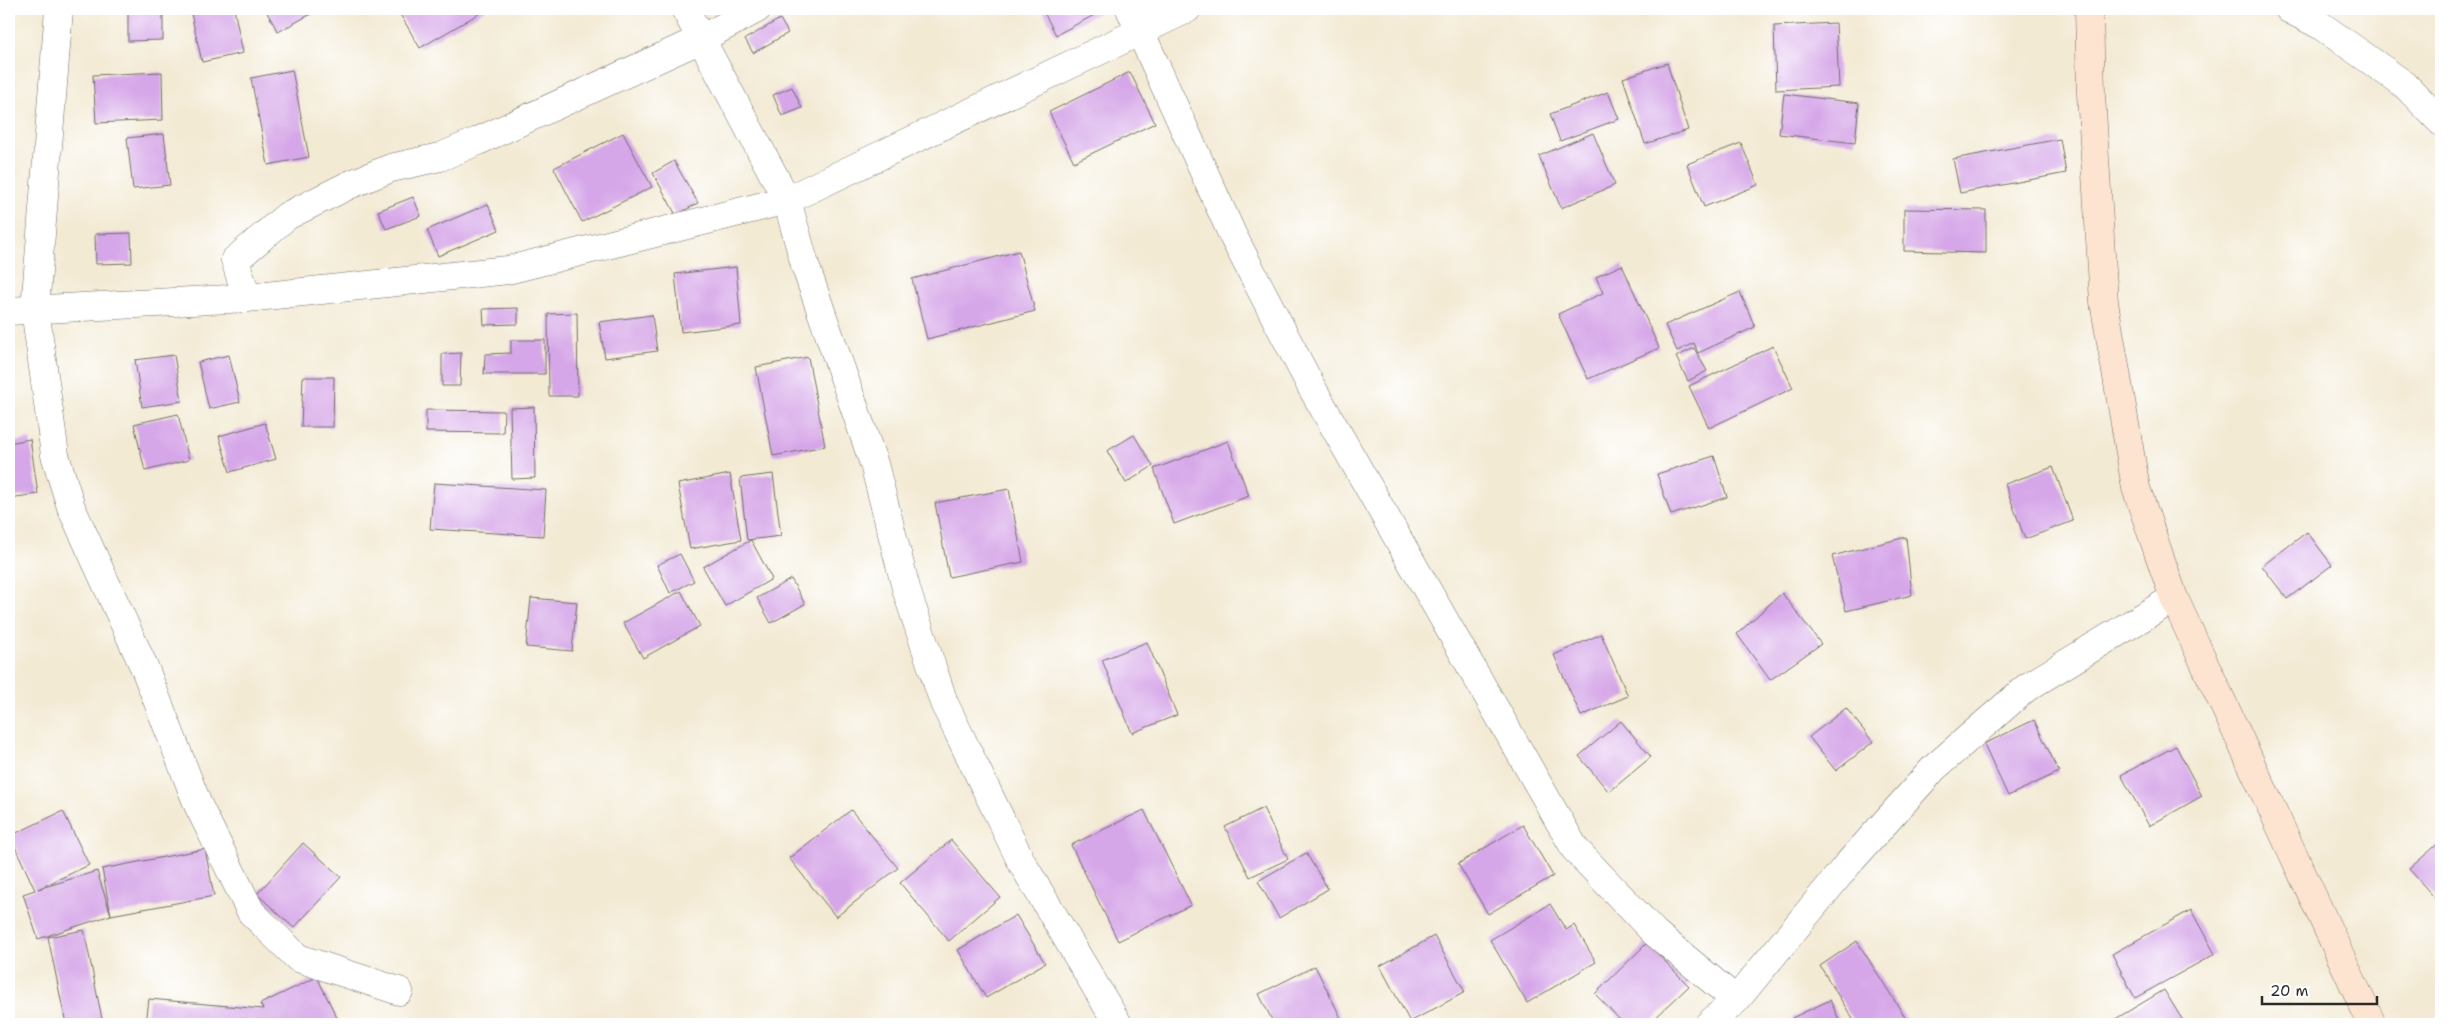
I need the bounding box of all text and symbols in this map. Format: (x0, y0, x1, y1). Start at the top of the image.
scale bar (2262, 973, 2378, 1005)
text: 20 m (2270, 981, 2309, 1001)

